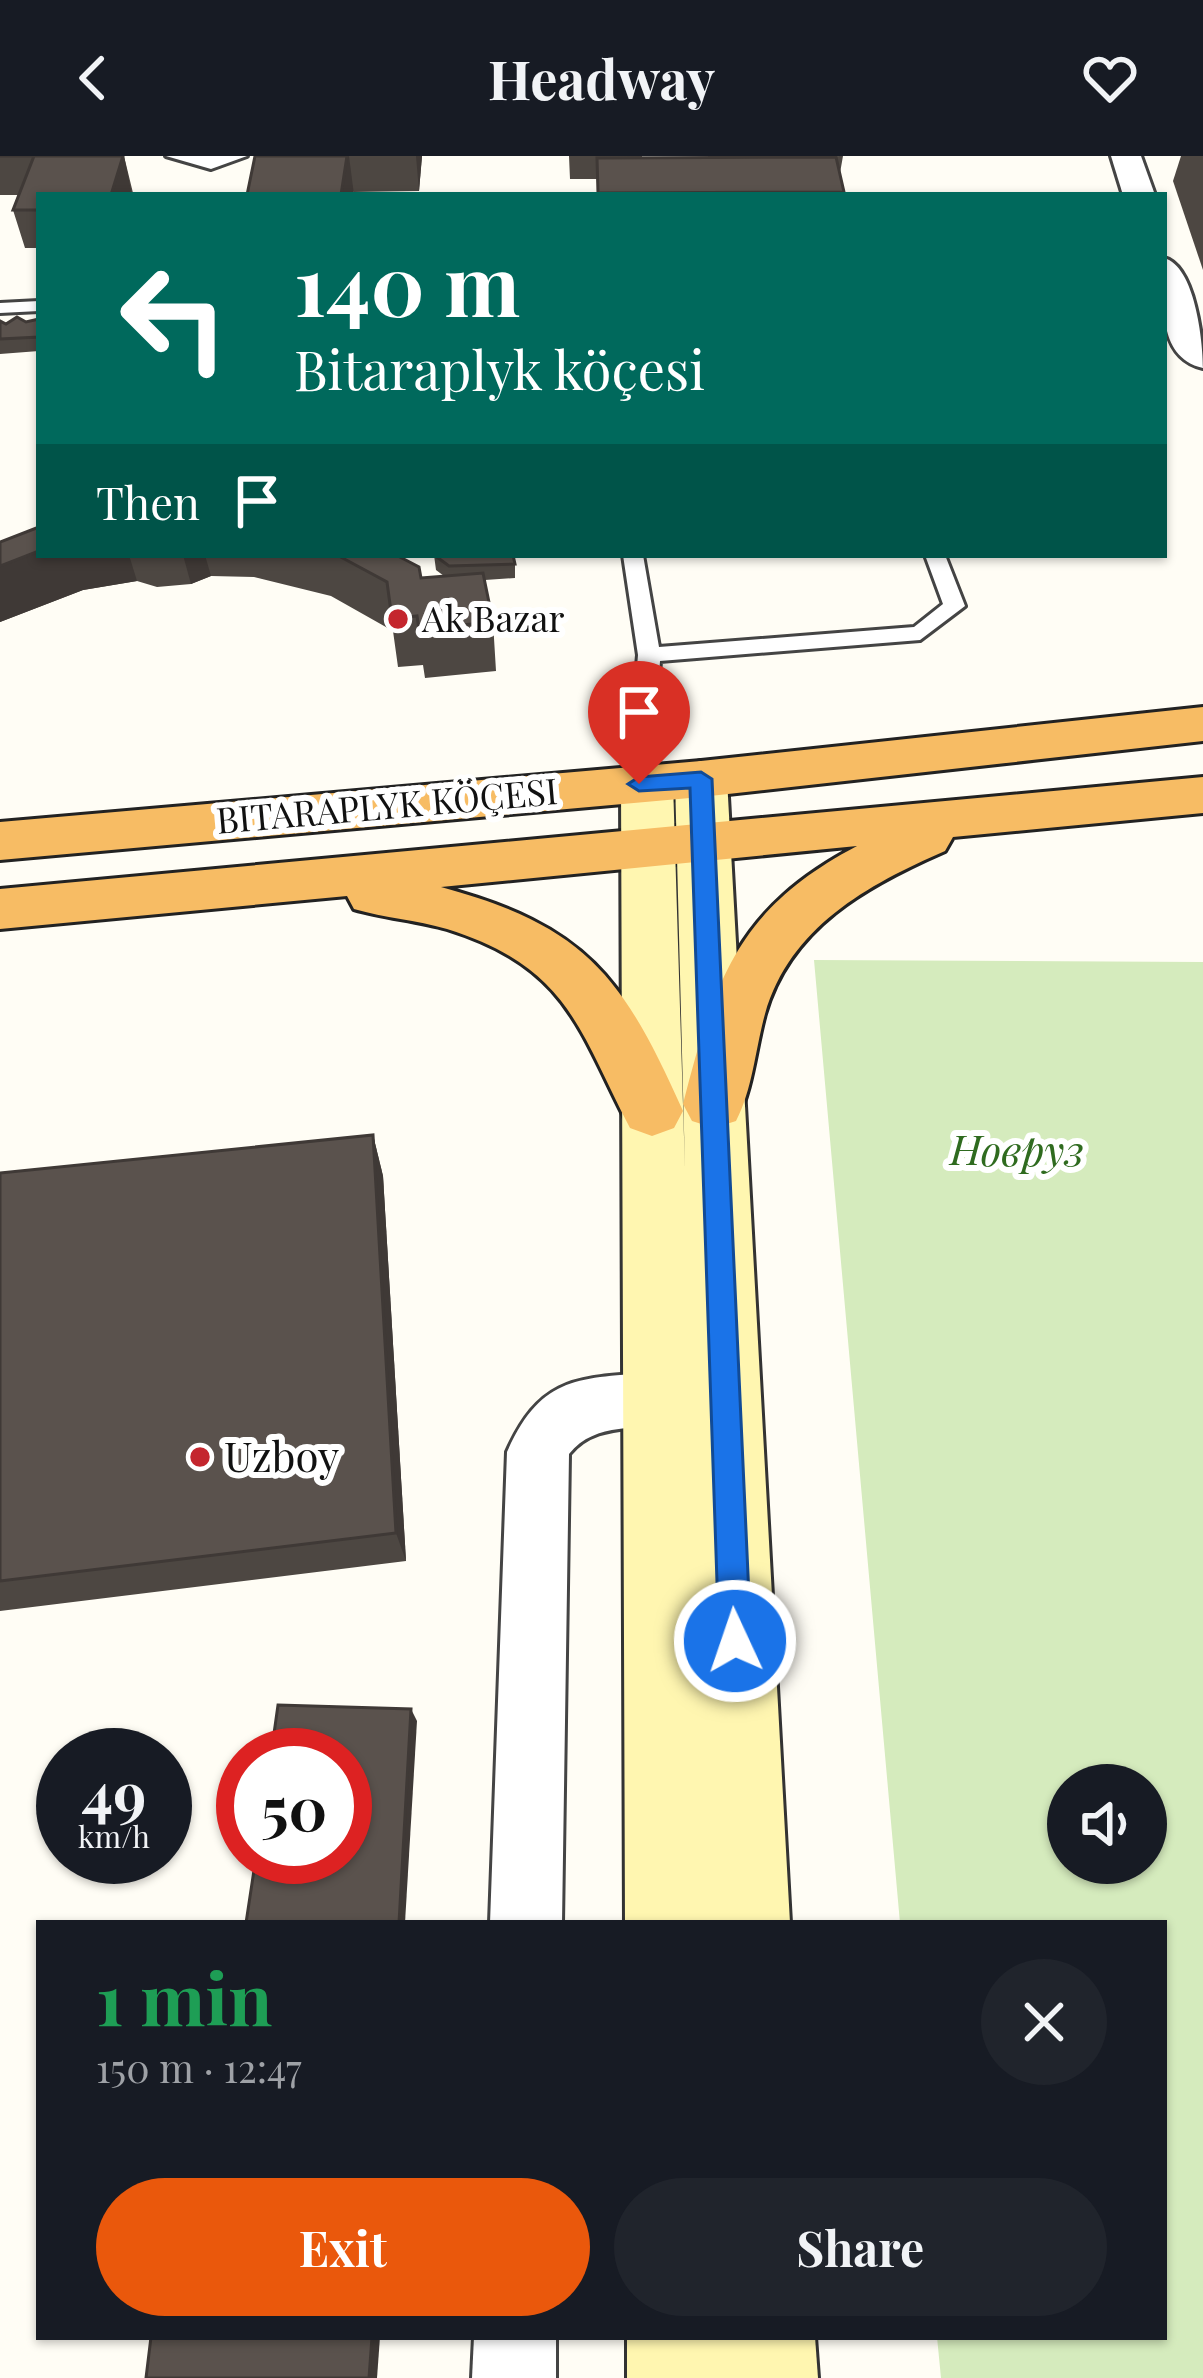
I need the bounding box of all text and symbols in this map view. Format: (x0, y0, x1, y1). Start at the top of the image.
text: Headway (488, 42, 715, 114)
icon: back (60, 45, 126, 111)
icon: heart (1077, 45, 1143, 111)
text: 140 m (294, 226, 520, 338)
icon: left (96, 240, 252, 396)
text: Bitaraplyk köçesi (294, 333, 705, 405)
icon: arrive (224, 468, 290, 534)
text: Then (96, 471, 200, 531)
place label: Ak Bazar (421, 593, 564, 641)
marker: Ak Bazar (385, 606, 411, 632)
pin (588, 661, 690, 784)
icon: arrive (606, 679, 672, 745)
street label: BITARAPLYK KÖÇESI (214, 765, 560, 843)
park label: Новруз (948, 1121, 1084, 1177)
place label: Uzboy (224, 1427, 339, 1483)
marker: Uzboy (187, 1444, 213, 1470)
position arrow (672, 1578, 798, 1704)
speed limit sign: 50 (216, 1728, 372, 1884)
text: 49 (82, 1751, 146, 1831)
map controls (1047, 1764, 1167, 1884)
button: sound (1047, 1764, 1167, 1884)
text: km/h (78, 1816, 150, 1856)
text: 1 min (96, 1948, 272, 2044)
button: close (981, 1959, 1107, 2085)
text: 150 m · 12:47 (96, 2041, 302, 2093)
button: Exit (96, 2178, 590, 2316)
button: Share (614, 2178, 1107, 2316)

